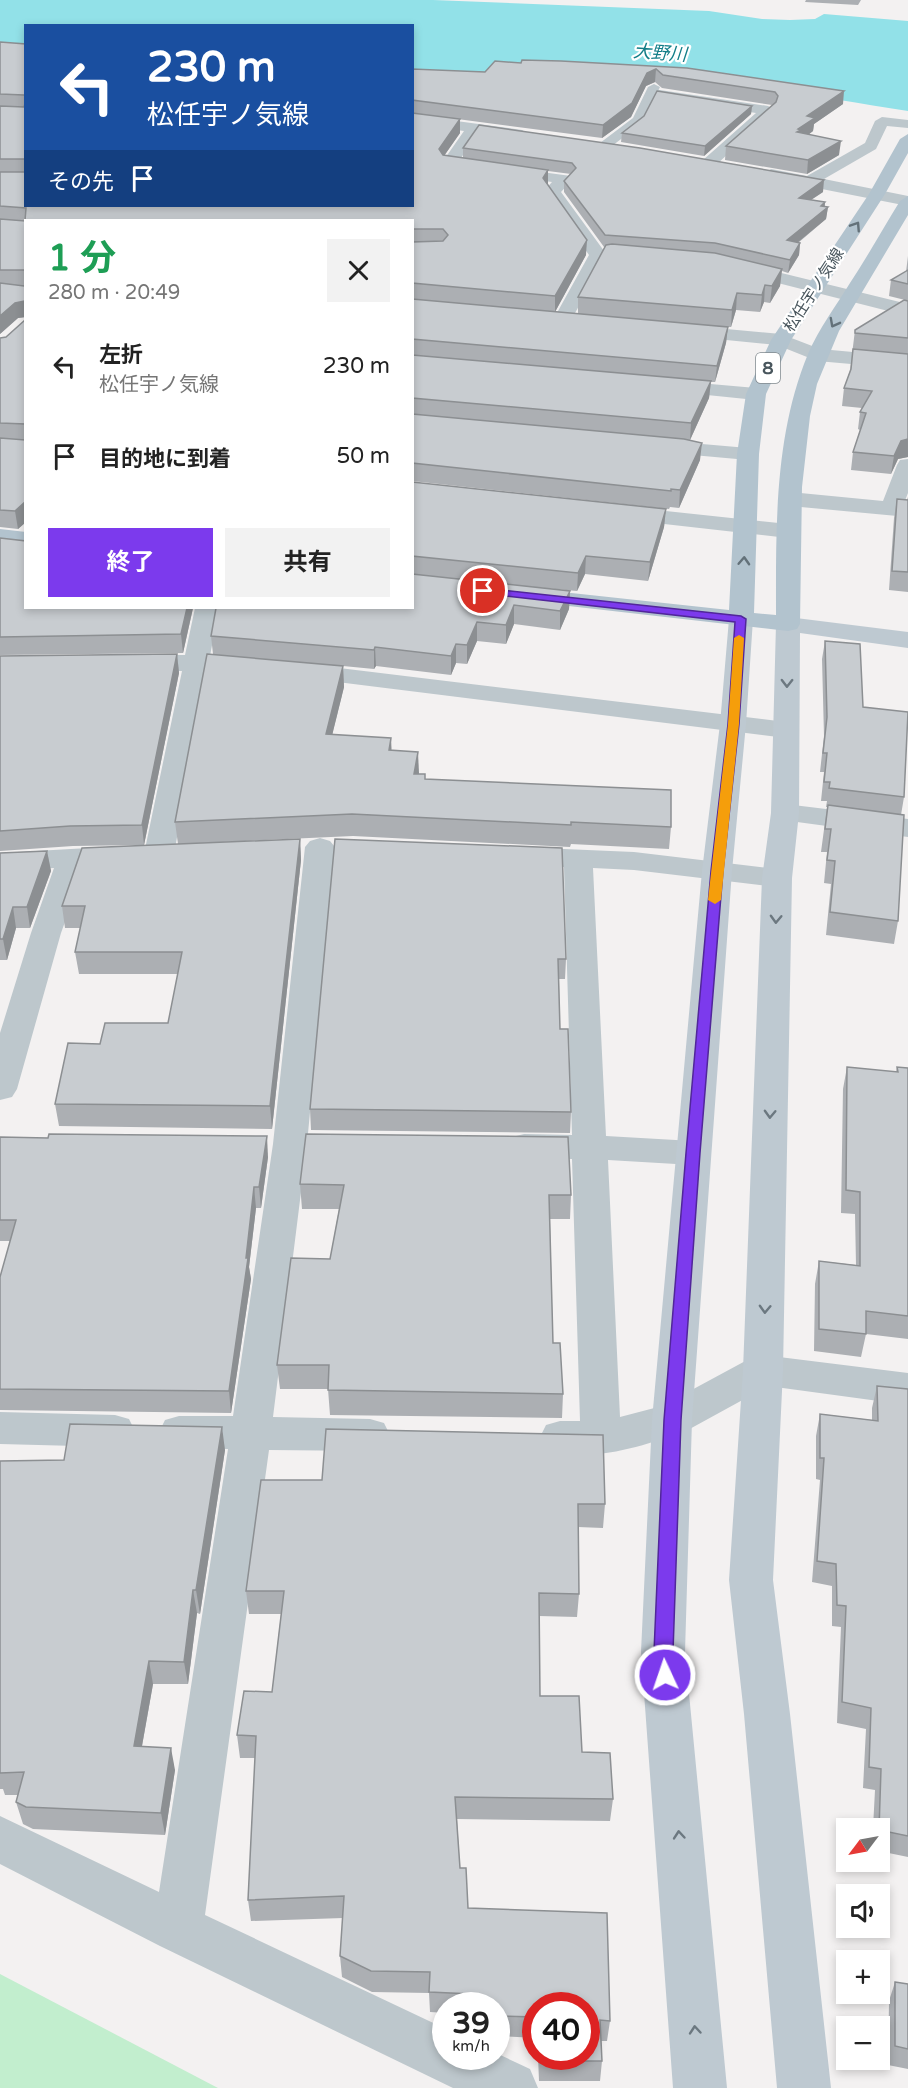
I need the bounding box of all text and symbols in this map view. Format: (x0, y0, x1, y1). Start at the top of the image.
water label: 大野川 (632, 40, 690, 66)
text: 230 m (147, 42, 276, 93)
icon: left (48, 48, 126, 126)
text: 松任宇ノ気線 (147, 99, 309, 132)
icon: arrive (126, 162, 159, 195)
text: その先 (48, 169, 114, 195)
one-way arrow (849, 222, 860, 233)
text: 1 分 (48, 237, 116, 280)
button: close (327, 239, 390, 302)
street label: 松任宇ノ気線 (779, 244, 849, 336)
text: 280 m · 20:49 (48, 281, 180, 305)
one-way arrow (830, 316, 841, 327)
text: 左折 (99, 342, 143, 368)
icon: left (48, 350, 81, 383)
text: 230 m (323, 353, 390, 379)
road number: 8 (756, 353, 780, 383)
text: 松任宇ノ気線 (99, 373, 219, 397)
icon: arrive (48, 440, 81, 473)
text: 50 m (336, 443, 390, 469)
text: 目的地に到着 (99, 446, 231, 472)
button: 終了 (48, 528, 213, 597)
button: 共有 (225, 528, 390, 597)
one-way arrow (737, 556, 750, 565)
pin (457, 565, 508, 616)
icon: arrive (466, 574, 499, 607)
one-way arrow (781, 678, 793, 687)
one-way arrow (769, 915, 782, 924)
one-way arrow (764, 1110, 777, 1119)
one-way arrow (759, 1305, 771, 1314)
position arrow (633, 1643, 697, 1707)
north arrow (836, 1818, 890, 1872)
map controls (836, 1818, 890, 2070)
one-way arrow (673, 1831, 686, 1840)
button: sound (836, 1884, 890, 1938)
button: + (836, 1950, 890, 2004)
speed limit sign: 40 (522, 1992, 600, 2070)
text: 39 (452, 2005, 490, 2042)
button: − (836, 2016, 890, 2070)
one-way arrow (689, 2025, 702, 2034)
text: km/h (452, 2037, 490, 2055)

